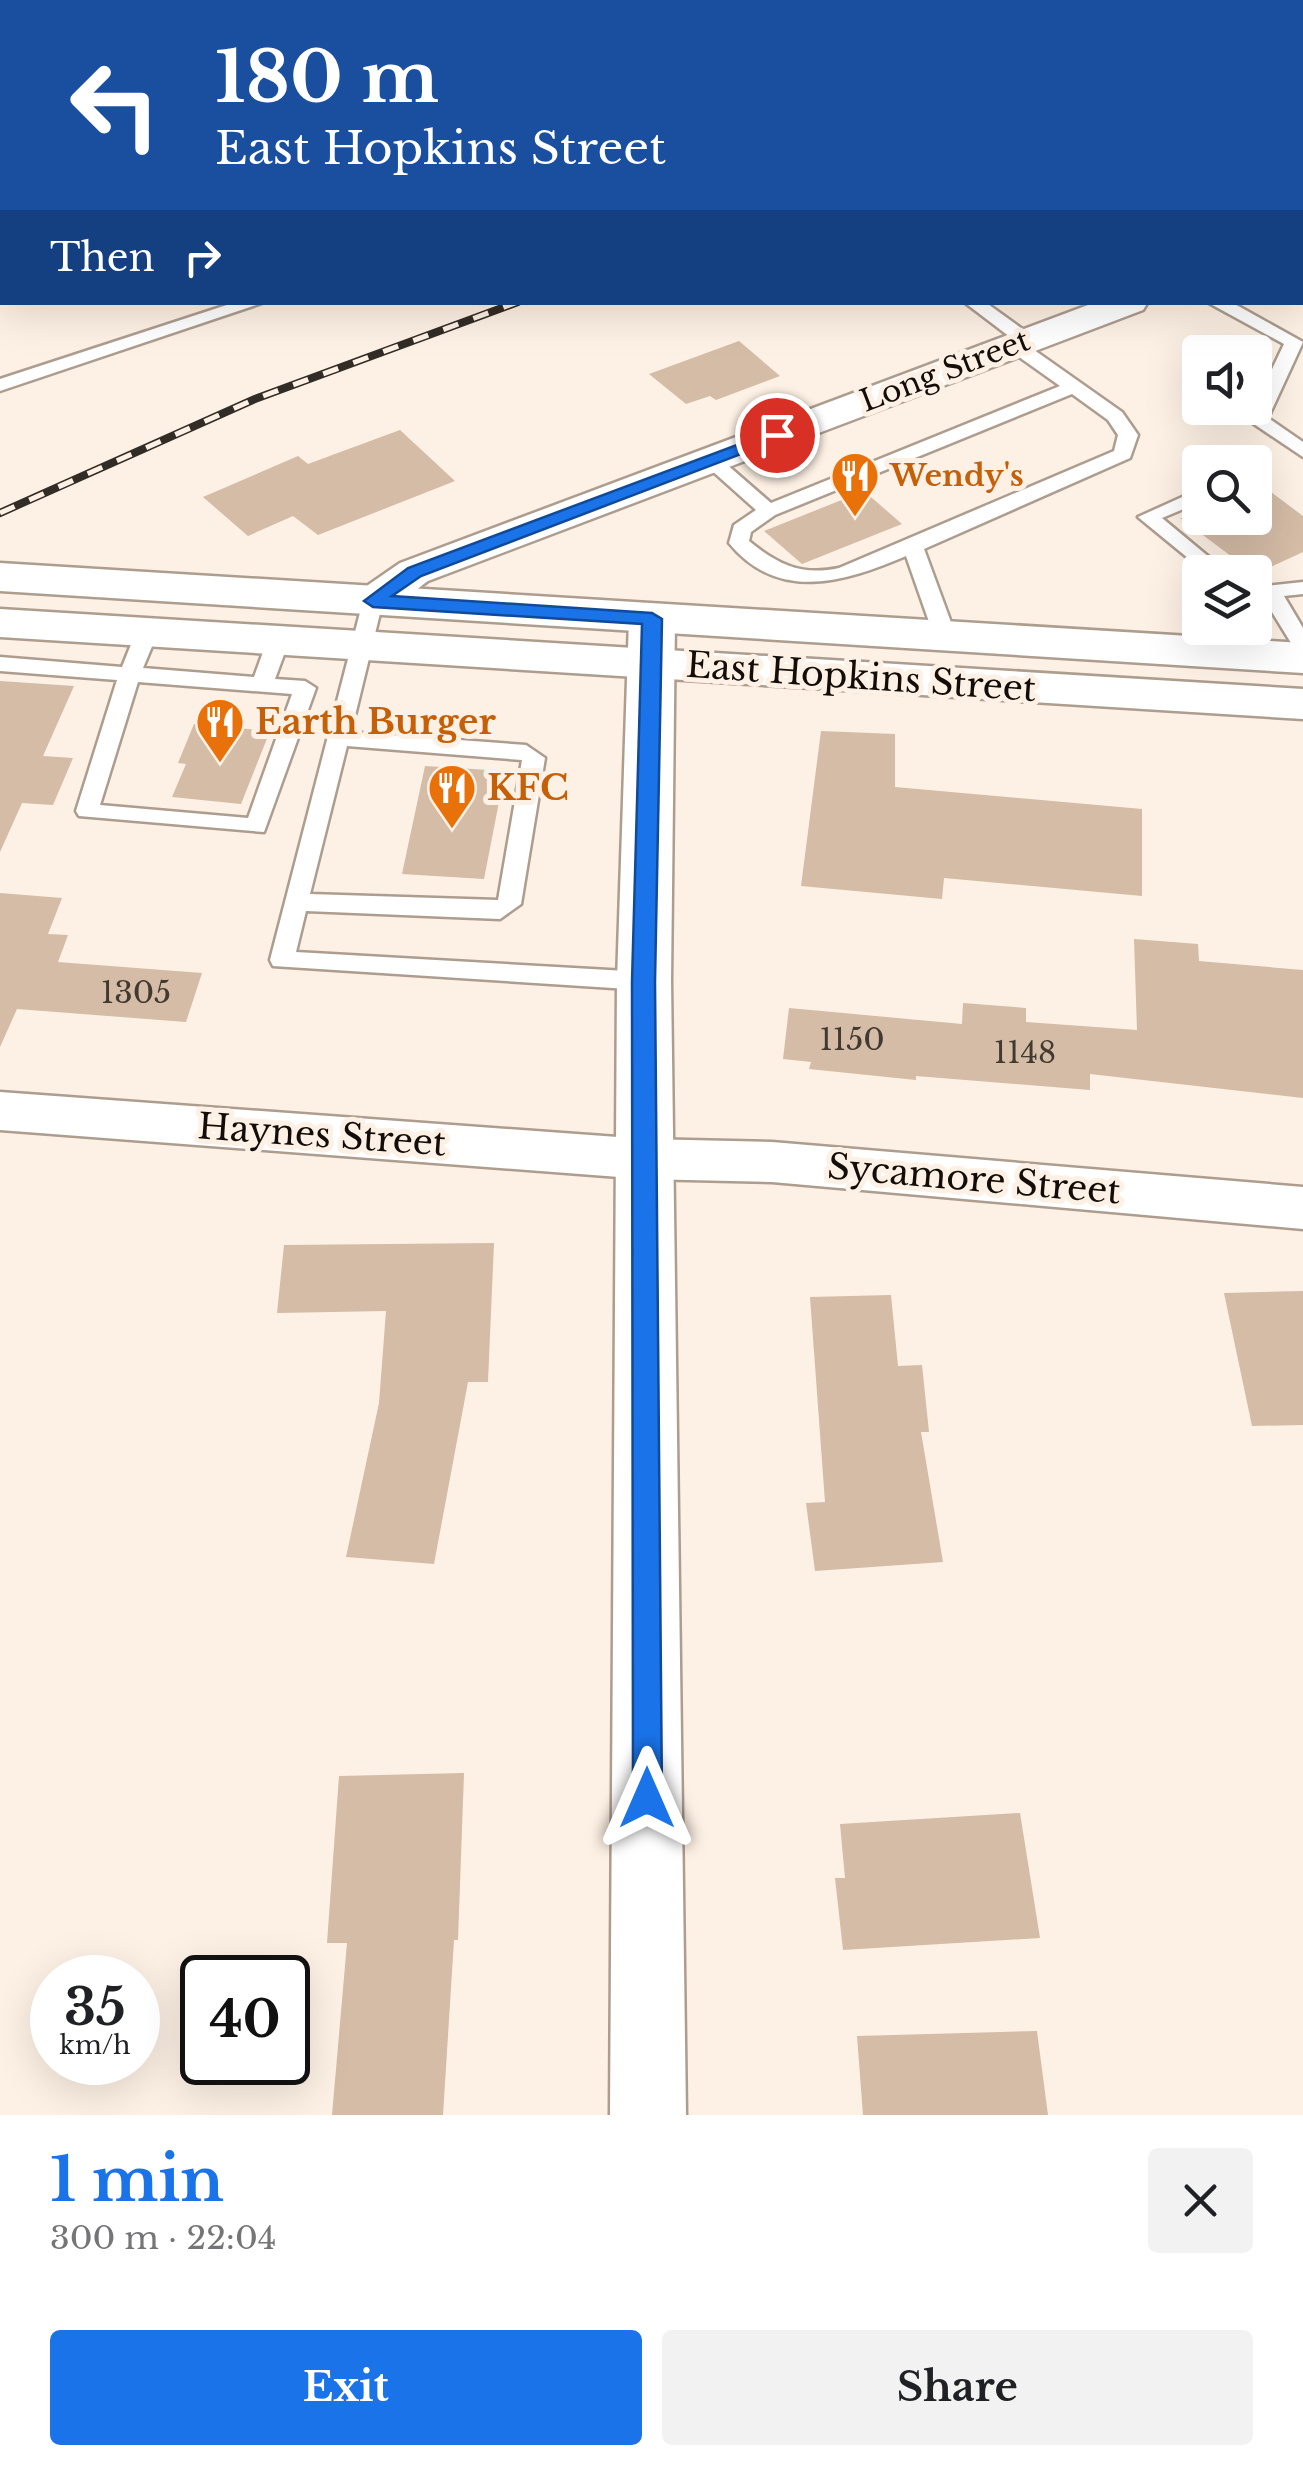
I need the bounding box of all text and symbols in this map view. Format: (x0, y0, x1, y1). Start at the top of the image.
text: 180 m (215, 34, 439, 121)
icon: left (50, 40, 180, 170)
text: East Hopkins Street (215, 120, 666, 176)
icon: right (175, 230, 230, 285)
text: Then (50, 234, 155, 281)
street label: Long Street (855, 321, 1035, 420)
map controls (1182, 335, 1272, 645)
button: sound (1182, 335, 1272, 425)
pin (735, 393, 820, 478)
icon: arrive (750, 408, 805, 463)
button: search (1182, 445, 1272, 535)
restaurant icon: Wendy's (829, 450, 881, 518)
place label: Wendy's (889, 457, 1024, 494)
button: layers (1182, 555, 1272, 645)
street label: East Hopkins Street (685, 643, 1038, 710)
restaurant icon: Earth Burger (194, 696, 246, 764)
place label: Earth Burger (255, 700, 496, 743)
restaurant icon: KFC (426, 762, 478, 830)
place label: KFC (487, 766, 569, 809)
house number: 1305 (101, 974, 171, 1011)
house number: 1150 (819, 1021, 885, 1058)
house number: 1148 (994, 1034, 1056, 1071)
street label: Haynes Street (196, 1104, 448, 1165)
street label: Sycamore Street (826, 1144, 1122, 1213)
position arrow (595, 1746, 699, 1850)
speed limit sign: 40 (180, 1955, 310, 2085)
text: 35 (64, 1976, 126, 2039)
text: km/h (60, 2030, 130, 2061)
text: 1 min (50, 2143, 224, 2217)
button: close (1148, 2148, 1253, 2253)
text: 300 m · 22:04 (50, 2218, 277, 2258)
button: Exit (50, 2330, 642, 2445)
button: Share (662, 2330, 1253, 2445)

